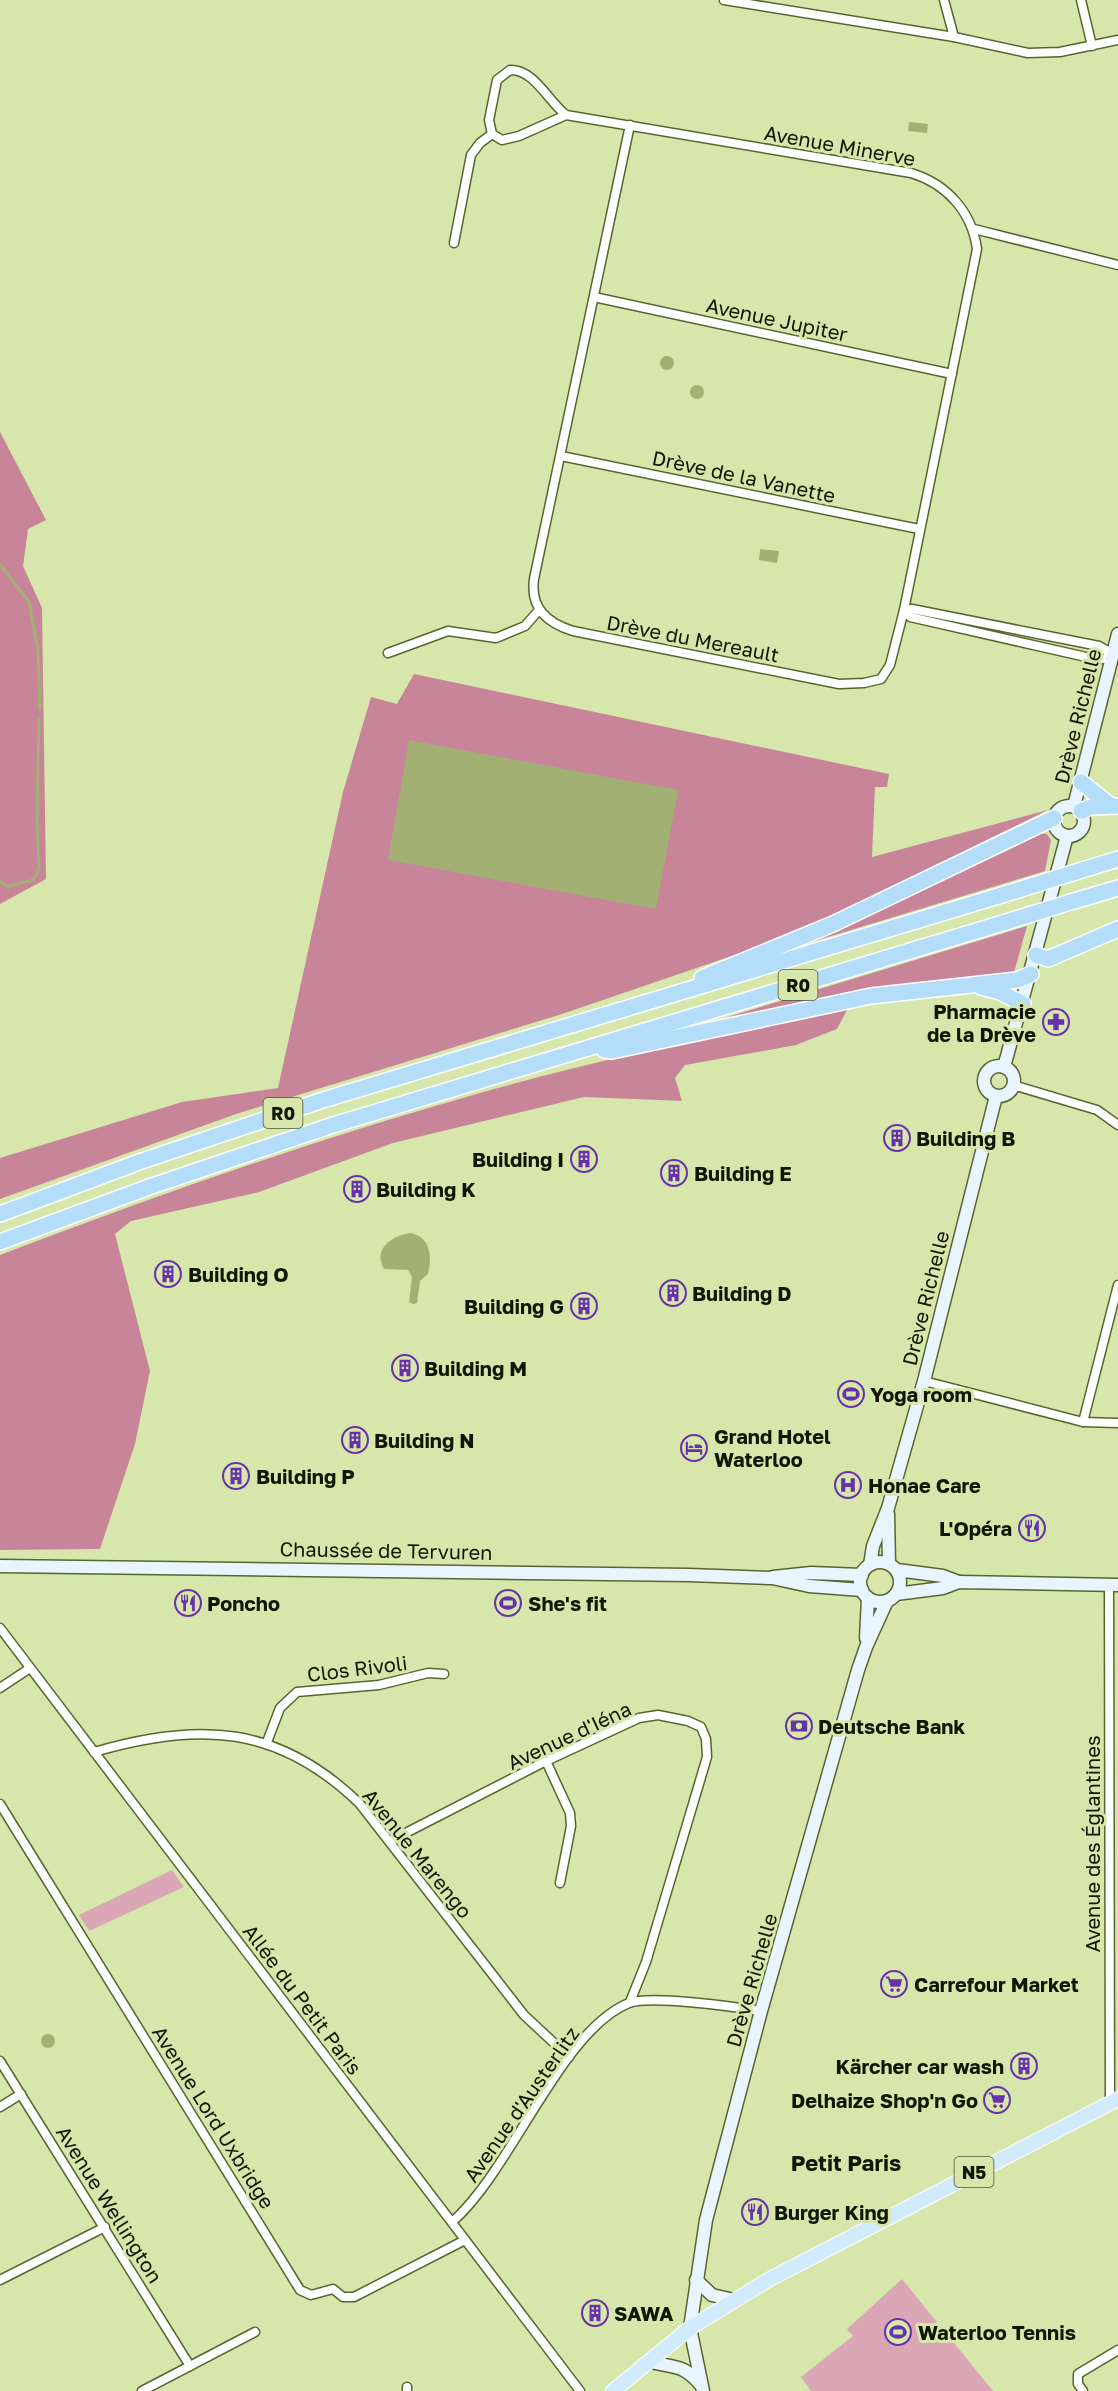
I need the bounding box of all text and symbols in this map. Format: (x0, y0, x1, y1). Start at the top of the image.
street label: Avenue Minerve (763, 120, 917, 170)
street label: Avenue Jupiter (704, 292, 850, 346)
street label: Drève de la Vanette (650, 445, 838, 507)
street label: Drève du Mereault (605, 610, 781, 666)
street label: Drève Richelle (1049, 646, 1105, 786)
road number: R0 (778, 970, 818, 1000)
place label: Pharmacie de la Drève (927, 999, 1036, 1046)
pharmacy icon: Pharmacie de la Drève (1041, 1007, 1071, 1037)
road number: R0 (264, 1098, 302, 1128)
building icon: Building B (882, 1123, 912, 1153)
place label: Building B (916, 1126, 1015, 1150)
building icon: Building I (569, 1144, 599, 1174)
place label: Building I (472, 1147, 564, 1171)
building icon: Building E (659, 1158, 689, 1188)
place label: Building E (694, 1161, 792, 1185)
building icon: Building K (342, 1174, 372, 1204)
place label: Building K (376, 1177, 476, 1201)
street label: Drève Richelle (897, 1228, 953, 1368)
building icon: Building O (153, 1259, 183, 1289)
place label: Building O (188, 1262, 289, 1286)
building icon: Building D (658, 1278, 688, 1308)
place label: Building D (692, 1281, 792, 1305)
building icon: Building G (569, 1291, 599, 1321)
place label: Building G (464, 1294, 564, 1318)
building icon: Building M (390, 1353, 420, 1383)
place label: Building M (424, 1356, 527, 1380)
sports icon: Yoga room (836, 1379, 866, 1409)
place label: Yoga room (870, 1382, 972, 1406)
place label: Grand Hotel Waterloo (714, 1424, 831, 1471)
building icon: Building N (340, 1425, 370, 1455)
place label: Building N (374, 1428, 474, 1452)
hotel icon: Grand Hotel Waterloo (679, 1433, 709, 1463)
building icon: Building P (221, 1461, 251, 1491)
place label: Building P (256, 1464, 355, 1488)
hospital icon: Honae Care (833, 1470, 863, 1500)
place label: Honae Care (868, 1473, 981, 1497)
restaurant icon: L'Opéra (1017, 1513, 1047, 1543)
place label: L'Opéra (939, 1516, 1012, 1540)
street label: Chaussée de Tervuren (279, 1536, 493, 1564)
restaurant icon: Poncho (173, 1588, 203, 1618)
sports icon: She's fit (493, 1588, 523, 1618)
place label: Poncho (207, 1591, 280, 1615)
place label: She's fit (528, 1591, 607, 1615)
street label: Clos Rivoli (305, 1650, 409, 1686)
street label: Avenue d'Iéna (503, 1696, 635, 1774)
bank icon: Deutsche Bank (784, 1711, 814, 1741)
place label: Deutsche Bank (818, 1714, 965, 1738)
street label: Avenue des Églantines (1080, 1735, 1104, 1953)
street label: Avenue Marengo (358, 1783, 478, 1923)
street label: Drève Richelle (720, 1910, 782, 2050)
street label: Allée du Petit Paris (239, 1919, 367, 2079)
supermarket icon: Carrefour Market (879, 1969, 909, 1999)
place label: Carrefour Market (914, 1972, 1079, 1996)
street label: Avenue Lord Uxbridge (148, 2021, 280, 2213)
street label: Avenue d'Austerlitz (458, 2022, 584, 2186)
building icon: Kärcher car wash (1009, 2051, 1039, 2081)
place label: Kärcher car wash (836, 2054, 1004, 2078)
supermarket icon: Delhaize Shop'n Go (982, 2085, 1012, 2115)
place label: Delhaize Shop'n Go (791, 2088, 978, 2112)
street label: Avenue Wellington (52, 2121, 168, 2287)
district label: Petit Paris (791, 2149, 901, 2176)
road number: N5 (954, 2157, 994, 2187)
restaurant icon: Burger King (740, 2197, 770, 2227)
place label: Burger King (774, 2200, 889, 2224)
building icon: SAWA (580, 2298, 610, 2328)
place label: SAWA (614, 2301, 673, 2325)
sports icon: Waterloo Tennis (883, 2317, 913, 2347)
place label: Waterloo Tennis (918, 2320, 1076, 2344)

